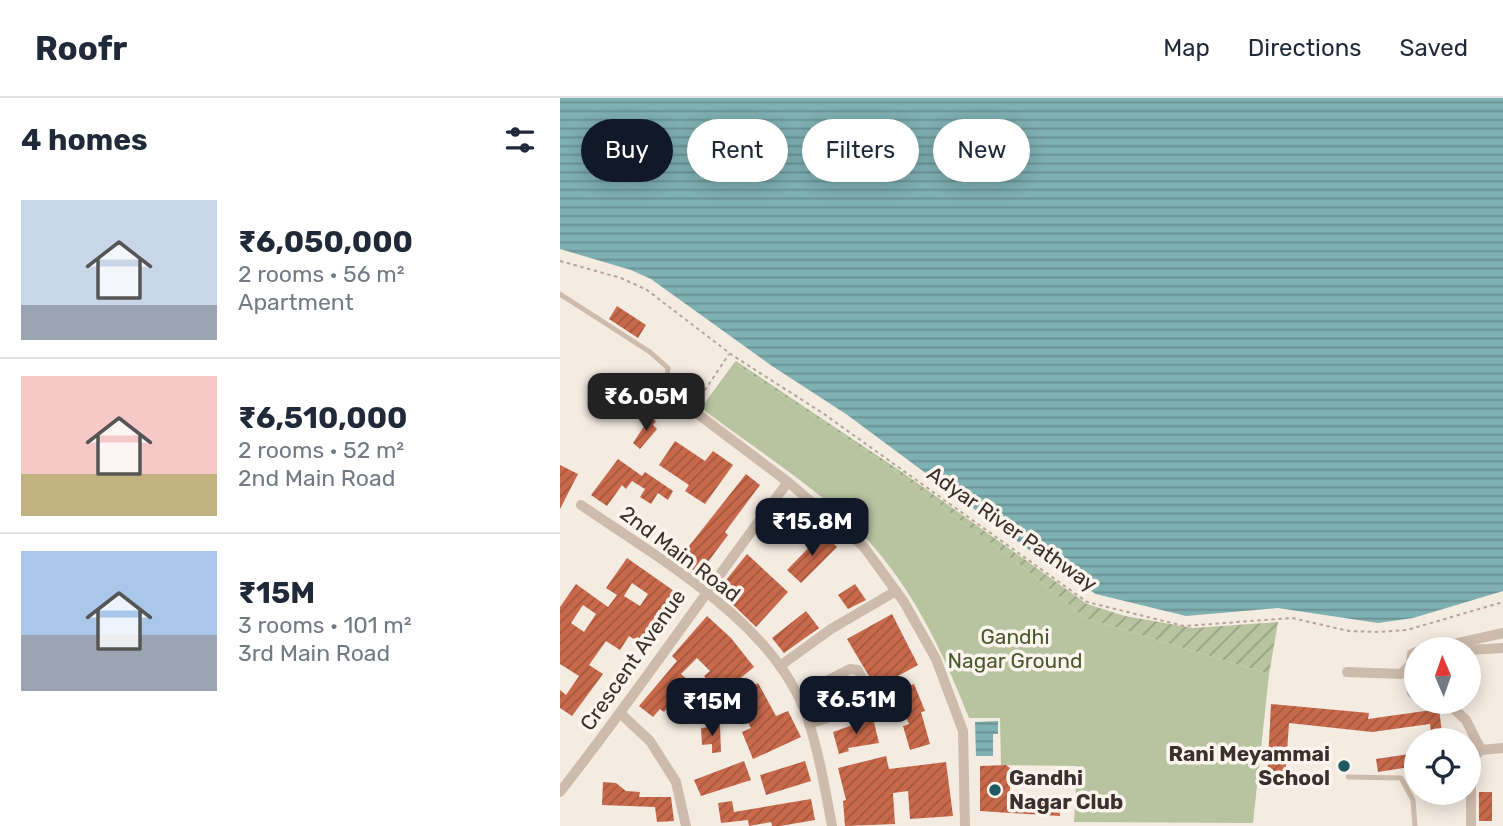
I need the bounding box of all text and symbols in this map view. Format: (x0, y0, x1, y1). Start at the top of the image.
text: Roofr (35, 29, 127, 68)
text: Map (1163, 34, 1210, 62)
text: Directions (1248, 34, 1361, 62)
text: Saved (1399, 34, 1468, 62)
chip: Buy (581, 119, 673, 182)
chip: Rent (687, 119, 788, 182)
chip: Filters (802, 119, 919, 182)
chip: New (933, 119, 1030, 182)
icon: filters (501, 121, 539, 159)
text: 4 homes (21, 122, 148, 158)
text: ₹6,050,000 (238, 224, 413, 260)
icon: home (77, 228, 161, 312)
text: 2 rooms · 56 m² (238, 260, 405, 288)
text: Apartment (238, 288, 354, 316)
pin: ₹6.05M (589, 374, 703, 433)
text: ₹6.05M (604, 382, 688, 410)
text: ₹6,510,000 (238, 400, 407, 436)
icon: home (77, 404, 161, 488)
text: 2 rooms · 52 m² (238, 436, 404, 464)
street label: Adyar River Pathway (923, 461, 1102, 597)
text: 2nd Main Road (238, 464, 395, 492)
pin: ₹15.8M (755, 498, 869, 558)
street label: 2nd Main Road (615, 500, 745, 607)
text: ₹15.8M (771, 507, 853, 535)
text: ₹15M (238, 575, 315, 611)
icon: home (77, 579, 161, 663)
street label: Crescent Avenue (575, 584, 691, 735)
text: 3 rooms · 101 m² (238, 611, 412, 639)
park label: Gandhi Nagar Ground (948, 624, 1082, 673)
north arrow (1404, 637, 1480, 714)
map controls (1404, 637, 1481, 805)
text: 3rd Main Road (238, 639, 390, 667)
pin: ₹6.51M (799, 676, 913, 736)
pin: ₹15M (671, 678, 753, 738)
text: ₹6.51M (816, 685, 896, 713)
text: ₹15M (682, 687, 742, 715)
button: locate (1404, 728, 1481, 805)
place label: Rani Meyammai School (1168, 741, 1330, 790)
marker: Rani Meyammai School (1336, 758, 1352, 774)
place label: Gandhi Nagar Club (1009, 765, 1123, 814)
marker: Gandhi Nagar Club (987, 782, 1003, 798)

